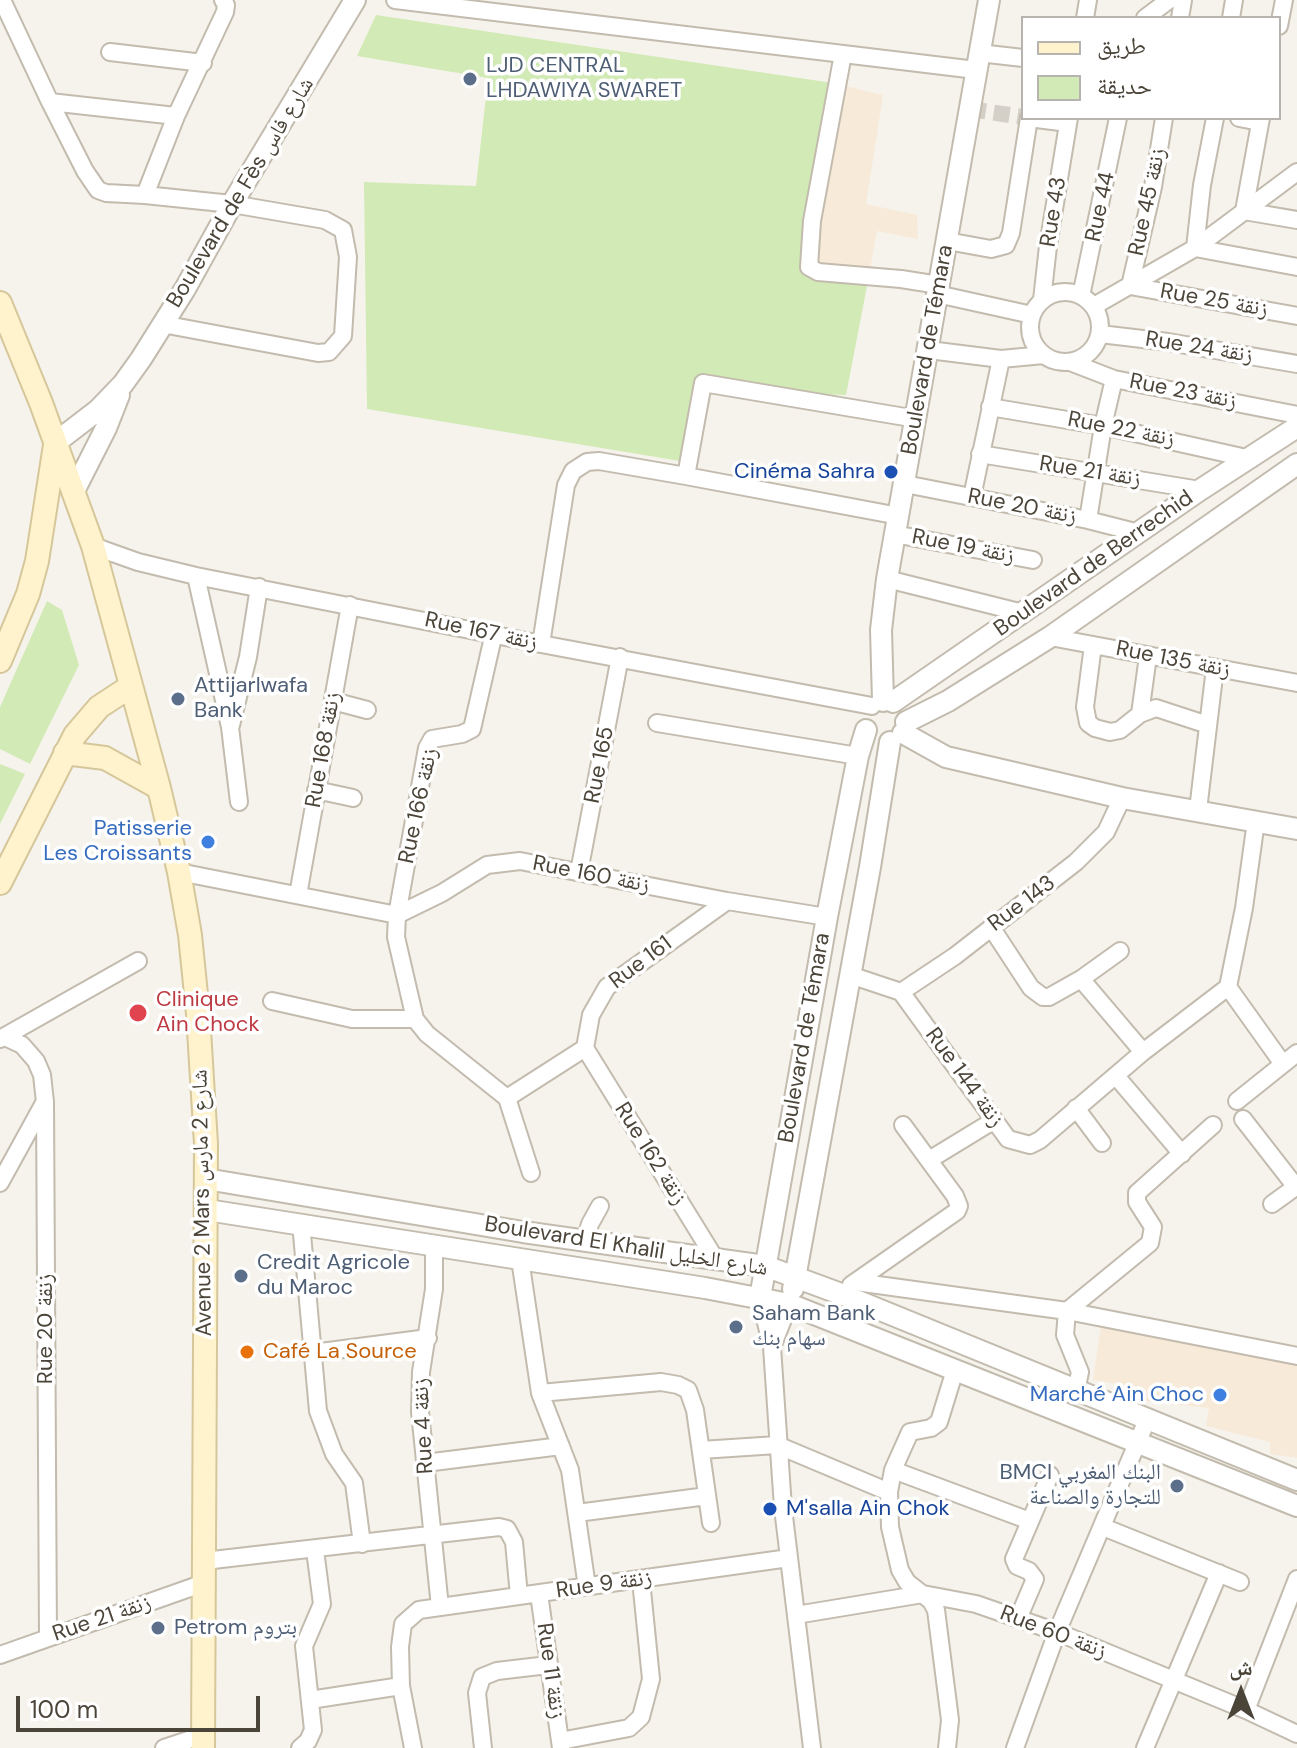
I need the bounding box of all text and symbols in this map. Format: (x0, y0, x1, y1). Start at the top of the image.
legend (1021, 16, 1281, 120)
text: طريق (1097, 30, 1146, 61)
place label: LJD CENTRAL LHDAWIYA SWARET (486, 53, 682, 104)
marker: LJD CENTRAL LHDAWIYA SWARET (461, 70, 479, 88)
text: حديقة (1097, 70, 1152, 101)
street label: Boulevard de Fès شارع فاس (162, 73, 320, 313)
street label: Rue 45 زنقة (1124, 146, 1172, 258)
street label: Rue 44 (1081, 170, 1121, 244)
street label: Rue 43 (1035, 175, 1073, 249)
street label: Boulevard de Témara (897, 243, 959, 457)
street label: Rue 25 زنقة (1158, 279, 1270, 323)
street label: Rue 24 زنقة (1143, 326, 1255, 370)
street label: Rue 23 زنقة (1127, 369, 1239, 415)
street label: Rue 22 زنقة (1065, 407, 1177, 453)
street label: Rue 21 زنقة (1037, 451, 1143, 493)
place label: Cinéma Sahra (734, 459, 875, 485)
marker: Cinéma Sahra (882, 463, 900, 481)
street label: Rue 20 زنقة (965, 484, 1079, 530)
street label: Boulevard de Berrechid (989, 485, 1199, 643)
street label: Rue 19 زنقة (910, 524, 1016, 570)
street label: Rue 167 زنقة (422, 607, 540, 657)
street label: Rue 135 زنقة (1113, 636, 1233, 684)
place label: Attijarlwafa Bank (194, 673, 308, 724)
marker: Attijarlwafa Bank (169, 690, 187, 708)
street label: Rue 168 زنقة (301, 690, 347, 810)
street label: Rue 165 (580, 724, 620, 806)
street label: Rue 166 زنقة (394, 746, 444, 866)
place label: Patisserie Les Croissants (43, 816, 192, 868)
marker: Patisserie Les Croissants (199, 833, 217, 851)
street label: Rue 160 زنقة (530, 851, 652, 899)
street label: Rue 143 (983, 870, 1061, 938)
street label: Rue 161 (604, 931, 678, 995)
street label: Boulevard de Témara (774, 931, 836, 1145)
place label: Clinique Ain Chock (156, 987, 260, 1038)
marker: Clinique Ain Chock (127, 1002, 149, 1024)
street label: Rue 144 زنقة (919, 1023, 1009, 1133)
street label: Avenue 2 Mars شارع 2 مارس (187, 1069, 219, 1337)
street label: Rue 162 زنقة (608, 1098, 692, 1210)
street label: Boulevard El Khalil شارع الخليل (483, 1212, 769, 1282)
place label: Credit Agricole du Maroc (257, 1250, 410, 1302)
marker: Credit Agricole du Maroc (232, 1267, 250, 1285)
street label: Rue 20 زنقة (33, 1274, 59, 1384)
place label: Saham Bank سهام بنك (752, 1301, 876, 1352)
marker: Saham Bank سهام بنك (727, 1318, 745, 1336)
place label: Café La Source (263, 1339, 417, 1365)
marker: Café La Source (238, 1343, 256, 1361)
street label: Rue 4 زنقة (408, 1377, 440, 1475)
place label: Marché Ain Choc (1030, 1382, 1204, 1408)
marker: Marché Ain Choc (1211, 1386, 1229, 1404)
place label: BMCI البنك المغربي للتجارة والصناعة (1000, 1460, 1161, 1512)
marker: BMCI البنك المغربي للتجارة والصناعة (1168, 1477, 1186, 1495)
place label: M'salla Ain Chok (786, 1496, 950, 1522)
marker: M'salla Ain Chok (761, 1500, 779, 1518)
street label: Rue 9 زنقة (554, 1565, 654, 1605)
street label: Rue 21 زنقة (49, 1590, 155, 1648)
street label: Rue 60 زنقة (996, 1601, 1110, 1665)
place label: Petrom بتروم (174, 1615, 297, 1641)
marker: Petrom بتروم (149, 1619, 167, 1637)
street label: Rue 11 زنقة (530, 1621, 570, 1721)
north arrow (1201, 1652, 1281, 1732)
text: ش (1229, 1653, 1253, 1682)
scale bar (20, 1680, 264, 1730)
text: 100 m (30, 1694, 98, 1725)

